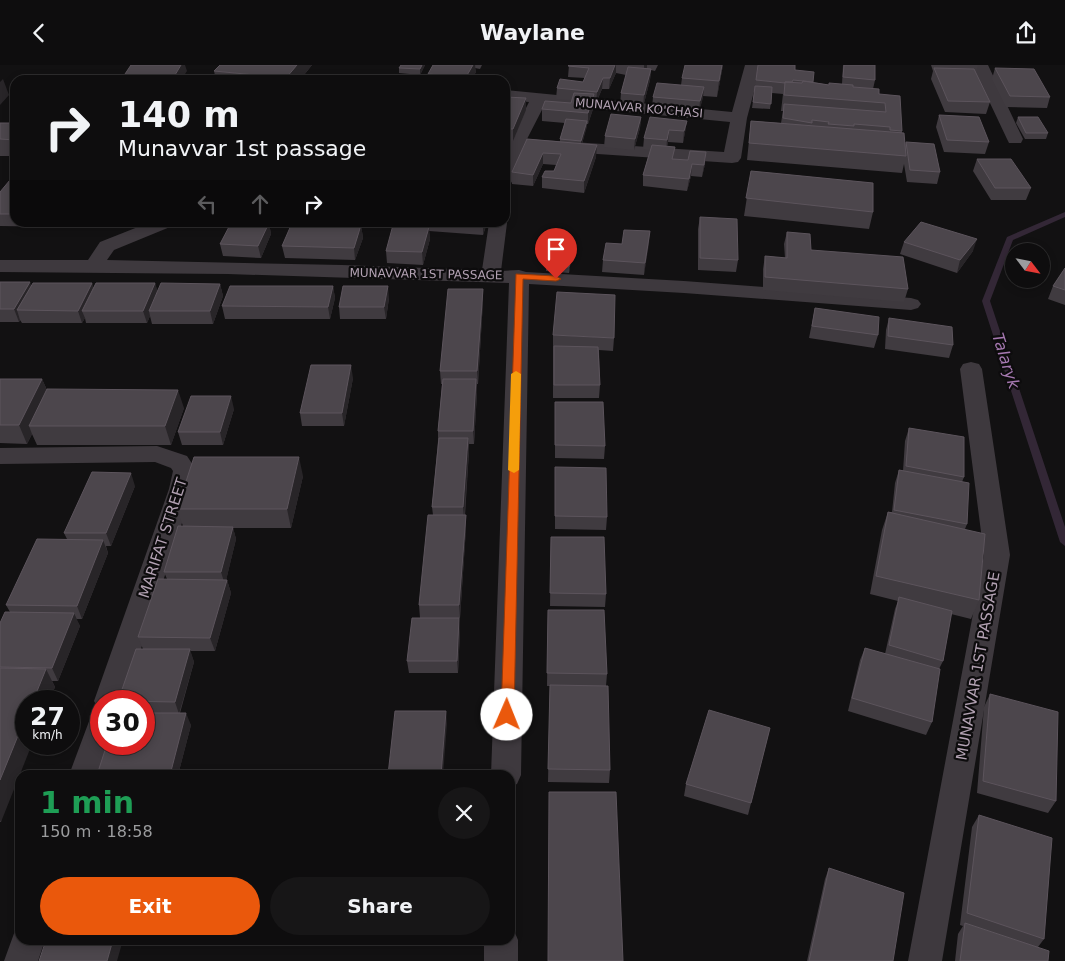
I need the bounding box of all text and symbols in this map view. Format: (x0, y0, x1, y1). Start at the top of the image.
icon: back (25, 19, 53, 47)
icon: share (1012, 19, 1040, 47)
text: Waylane (480, 20, 585, 45)
icon: right (35, 95, 100, 160)
text: 140 m (118, 95, 240, 135)
street label: MUNAVVAR KO'CHASI (574, 95, 704, 121)
text: Munavvar 1st passage (118, 136, 366, 161)
icon: left (193, 190, 221, 218)
icon: ahead (246, 190, 274, 218)
icon: right (299, 190, 327, 218)
pin (535, 228, 577, 279)
icon: arrive (542, 235, 570, 263)
north arrow (1005, 243, 1050, 287)
map controls (1005, 243, 1050, 288)
street label: MUNAVVAR 1ST PASSAGE (349, 266, 503, 282)
water label: Talaryk (988, 331, 1024, 392)
street label: MARIFAT STREET (135, 475, 191, 600)
street label: MUNAVVAR 1ST PASSAGE (953, 570, 1003, 762)
position arrow (480, 688, 532, 740)
speed limit sign: 30 (90, 690, 155, 755)
text: 27 (30, 702, 65, 731)
text: km/h (32, 728, 63, 742)
text: 1 min (40, 785, 134, 820)
button: close (438, 787, 490, 839)
text: 150 m · 18:58 (40, 822, 153, 841)
button: Exit (40, 877, 260, 935)
button: Share (270, 877, 490, 935)

